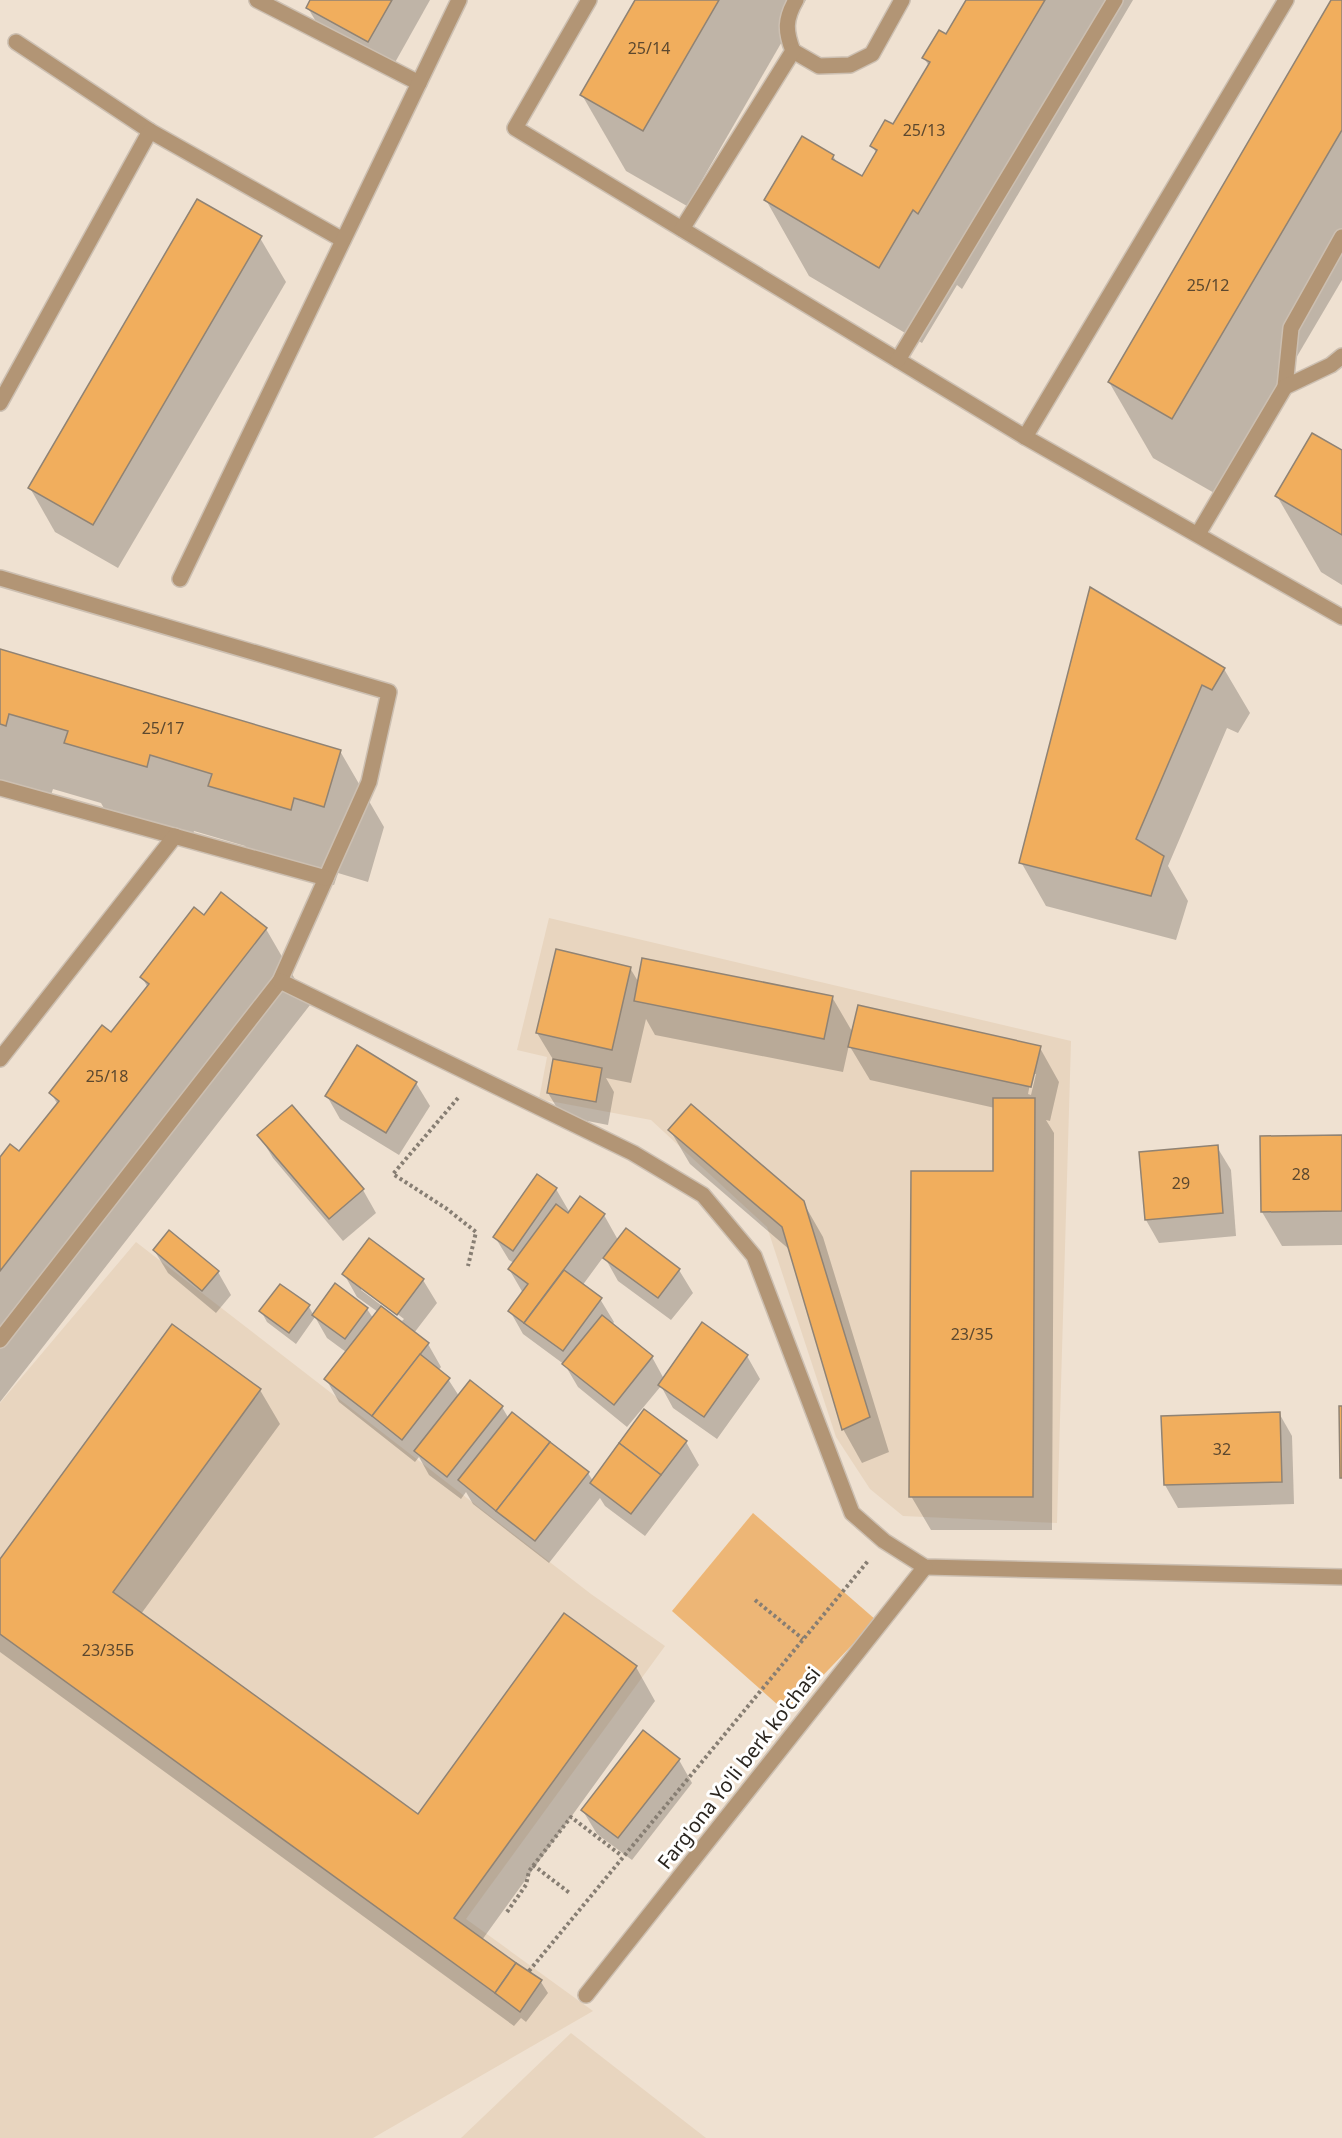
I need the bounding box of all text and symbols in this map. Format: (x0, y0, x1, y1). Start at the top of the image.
house number: 25/14 (628, 37, 670, 59)
house number: 25/13 (903, 119, 945, 141)
house number: 25/12 (1187, 274, 1229, 296)
house number: 25/17 (142, 717, 184, 739)
house number: 25/18 (86, 1065, 128, 1087)
house number: 28 (1292, 1163, 1310, 1185)
house number: 29 (1172, 1172, 1190, 1194)
house number: 23/35 (951, 1323, 993, 1345)
house number: 32 (1213, 1438, 1231, 1460)
house number: 23/35Б (82, 1639, 134, 1661)
street label: Farg'ona Yo'li berk ko'chasi (651, 1661, 826, 1874)

